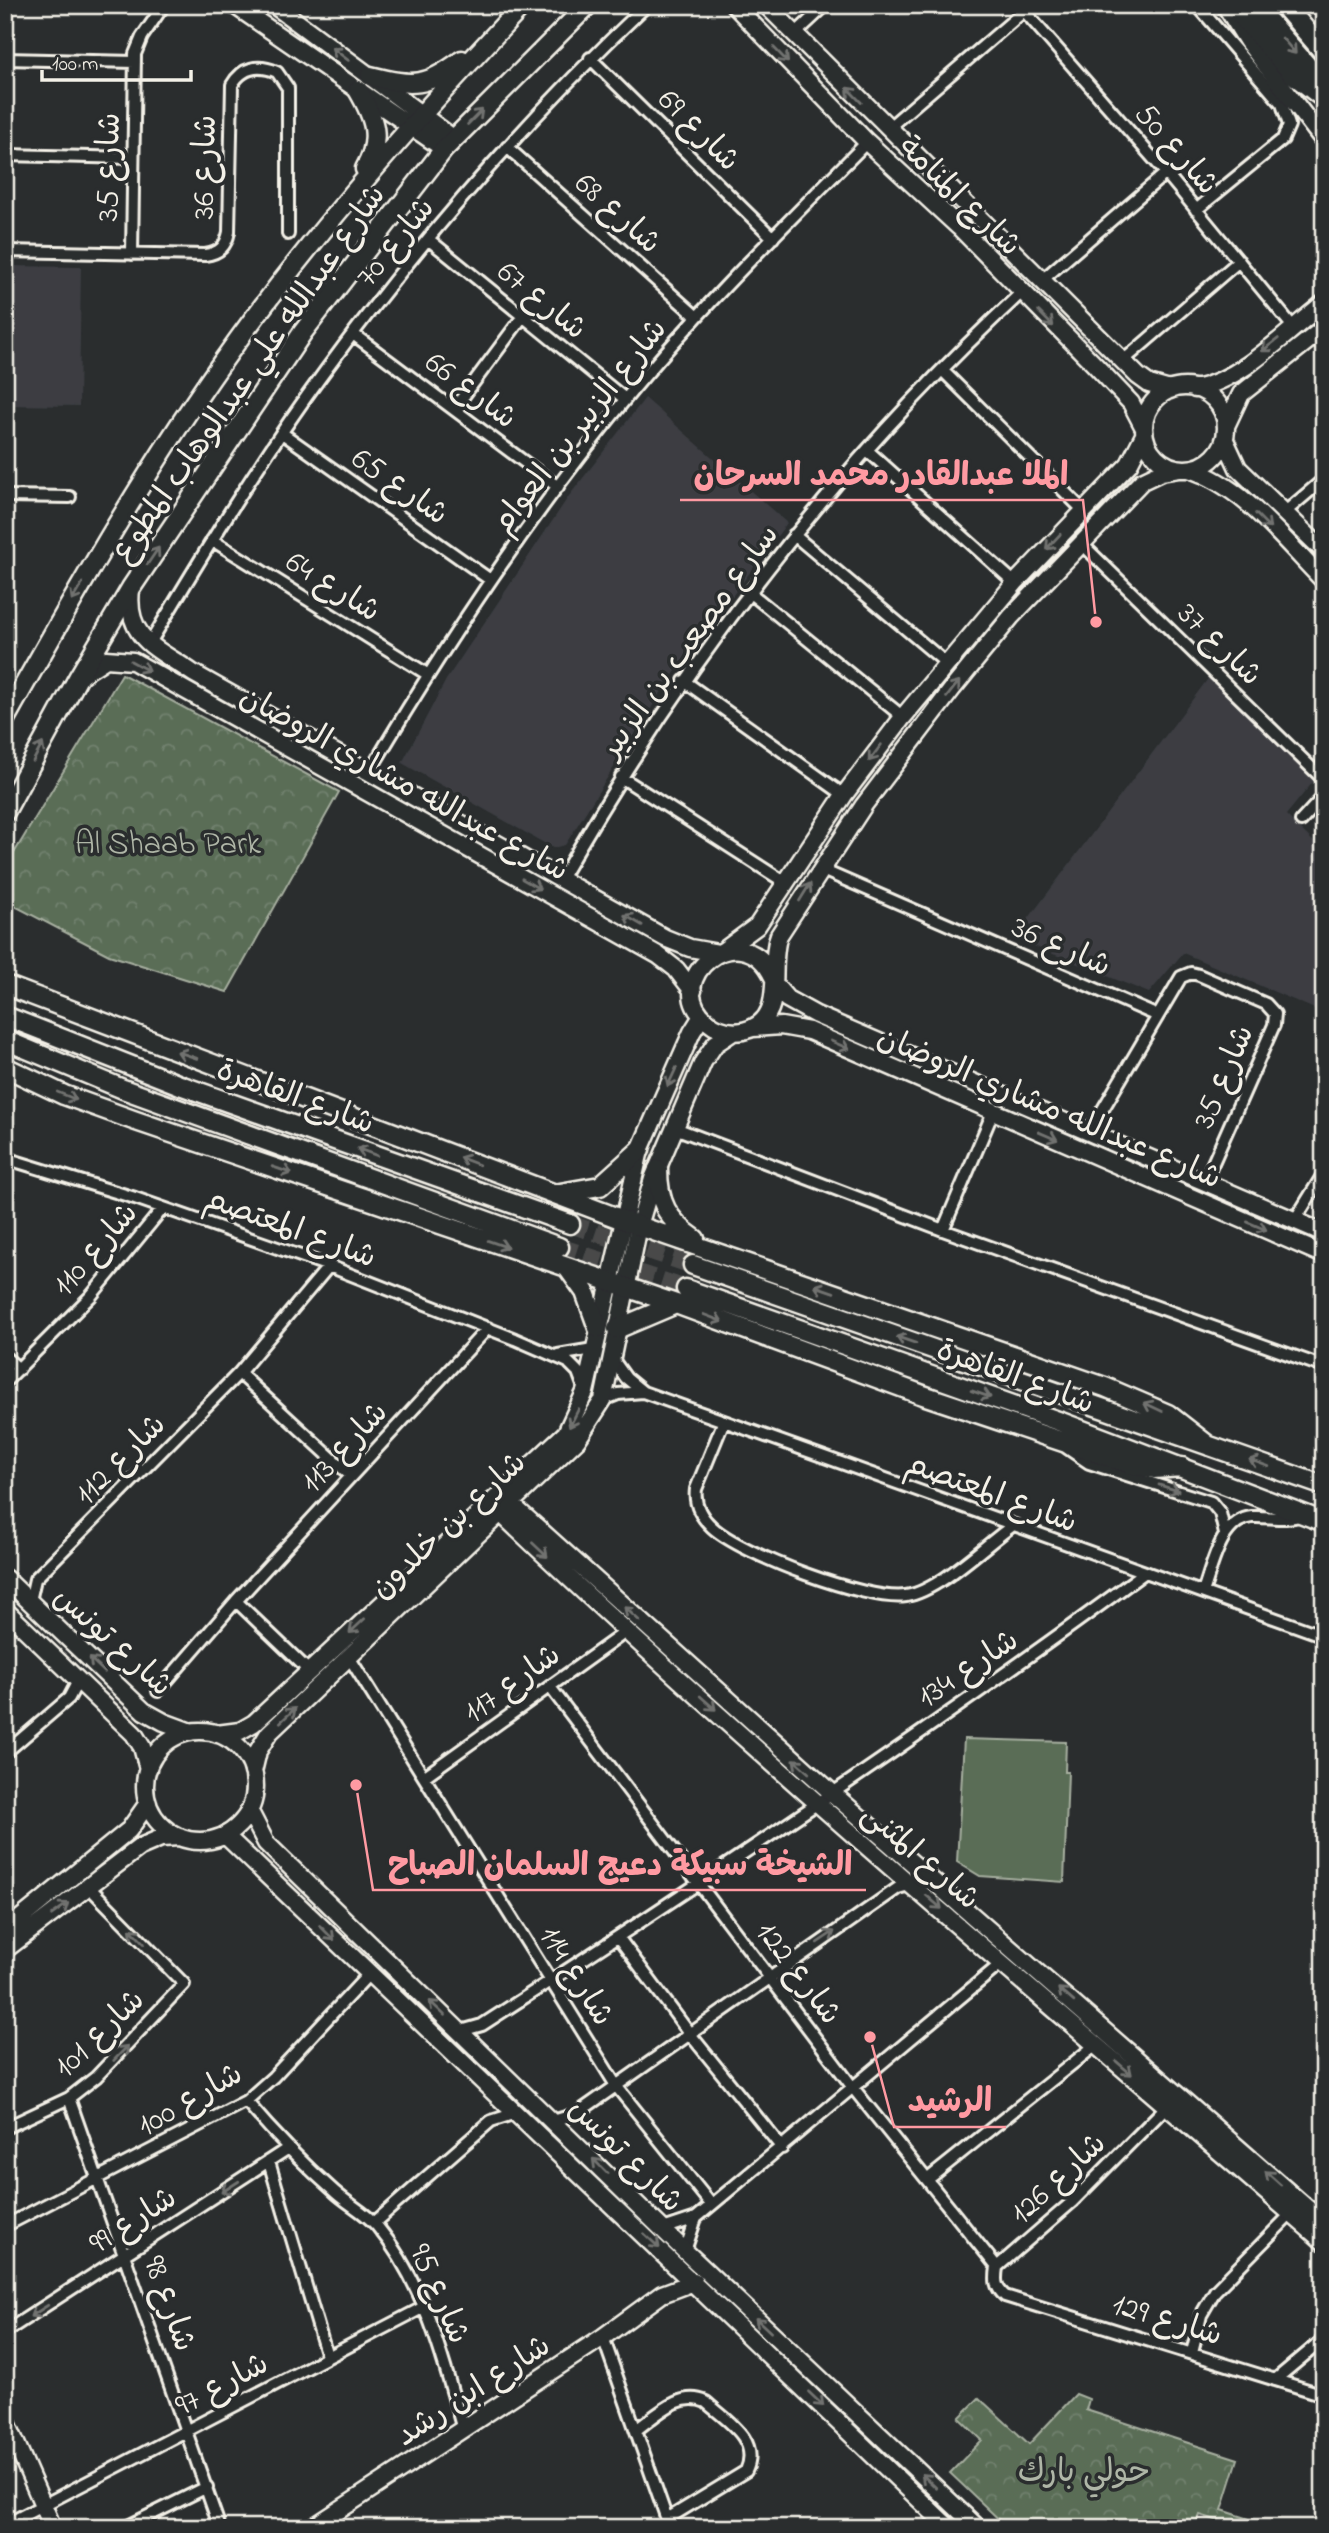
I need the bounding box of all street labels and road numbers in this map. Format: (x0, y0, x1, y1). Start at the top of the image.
street label: شارع 69 (645, 79, 750, 184)
street label: شارع 50 (1122, 94, 1229, 207)
street label: شارع 35 (86, 112, 135, 222)
street label: شارع 36 (182, 114, 231, 220)
street label: شارع المنامة (886, 126, 1031, 269)
street label: شارع 68 (563, 163, 671, 267)
street label: شارع عبدالله علي عبدالوهاب المطوع (101, 176, 400, 575)
street label: شارع 70 (346, 188, 448, 299)
street label: شارع 67 (485, 251, 596, 353)
street label: شارع الزبير بن العوام (481, 309, 680, 545)
street label: شارع 66 (414, 341, 526, 442)
street label: شارع 65 (341, 437, 457, 539)
street label: سارع مصعب بن الزبير (588, 515, 792, 771)
street label: شارع 64 (275, 540, 389, 636)
street label: شارع 37 (1165, 593, 1272, 698)
street label: شارع عبدالله مشاري الروضان (230, 675, 577, 895)
street label: شارع 36 (1003, 905, 1118, 991)
street label: شارع عبدالله مشاري الروضان (869, 1015, 1228, 1203)
street label: شارع 35 (1182, 1018, 1268, 1137)
street label: شارع القاهرة (209, 1048, 380, 1149)
street label: شارع المعتصم (197, 1176, 382, 1282)
street label: شارع 110 (42, 1193, 151, 1308)
street label: شارع القاهرة (929, 1328, 1100, 1429)
street label: شارع 113 (291, 1392, 401, 1505)
street label: شارع 112 (65, 1404, 178, 1517)
street label: شارع بن خلدون (361, 1441, 538, 1612)
street label: شارع المعتصم (898, 1441, 1083, 1547)
street label: شارع تونس (41, 1576, 182, 1709)
street label: شارع 134 (909, 1619, 1029, 1721)
street label: شارع 117 (454, 1633, 572, 1736)
street label: شارع المثنى (850, 1793, 990, 1923)
street label: شارع 122 (743, 1912, 852, 2036)
street label: شارع 114 (526, 1917, 624, 2036)
street label: شارع 101 (44, 1979, 157, 2090)
street label: شارع 100 (129, 2052, 252, 2150)
street label: شارع تونس (556, 2088, 693, 2225)
street label: شارع 126 (1000, 2122, 1118, 2237)
street label: شارع 99 (81, 2176, 187, 2268)
street label: شارع 95 (395, 2237, 481, 2352)
street label: شارع 98 (129, 2250, 207, 2359)
street label: شارع 129 (1106, 2282, 1228, 2360)
street label: شارع ابن رشد (387, 2324, 561, 2460)
street label: شارع 97 (167, 2342, 278, 2430)

